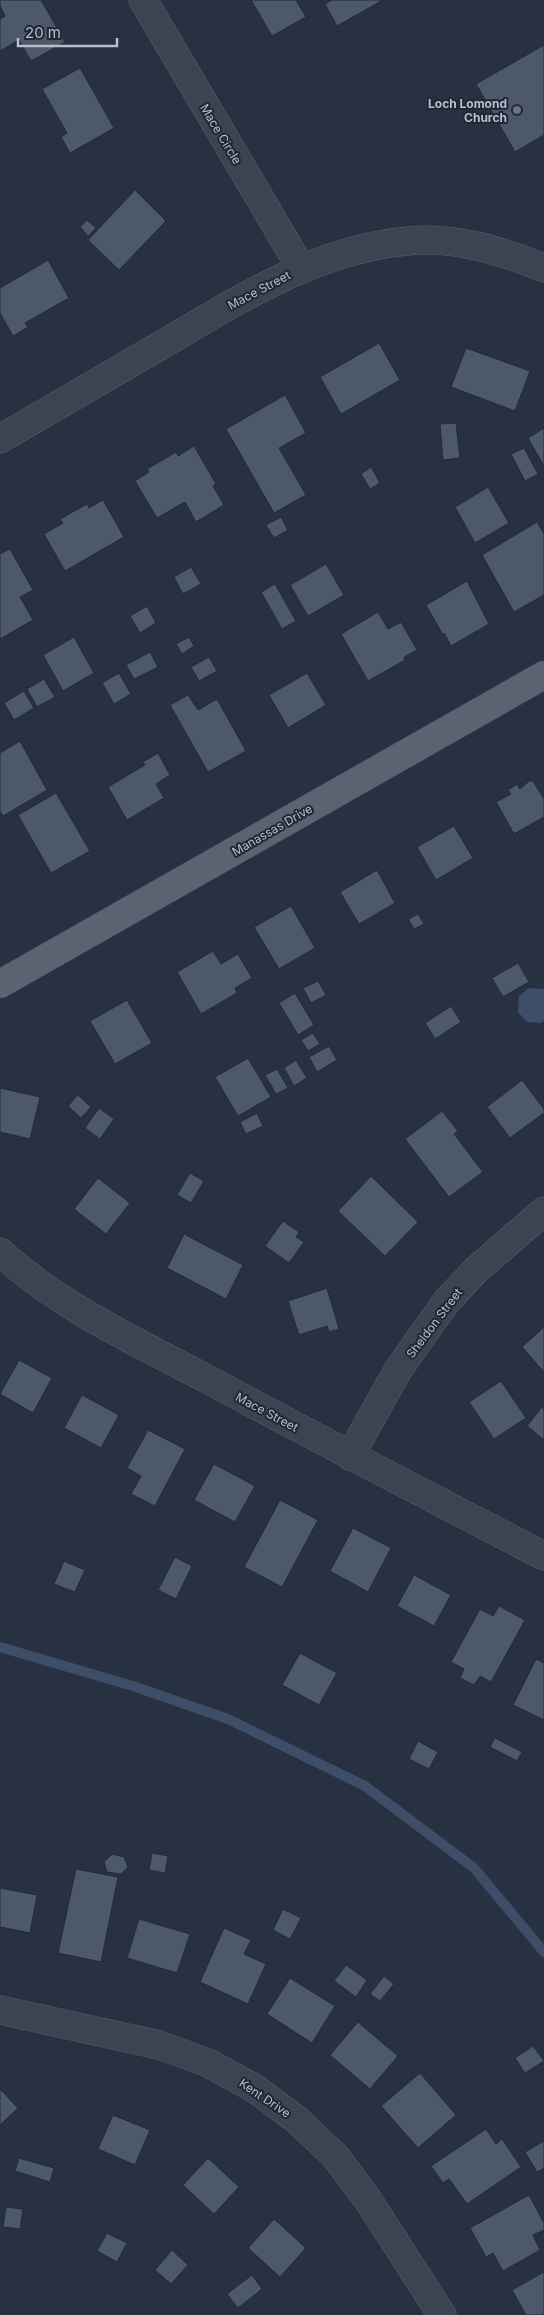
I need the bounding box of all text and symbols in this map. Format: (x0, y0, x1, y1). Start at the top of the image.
scale bar (18, 15, 116, 47)
text: 20 m (25, 23, 61, 42)
place label: Loch Lomond Church (428, 96, 507, 125)
street label: Mace Circle (197, 101, 245, 167)
marker: Loch Lomond Church (511, 104, 523, 116)
street label: Mace Street (225, 267, 293, 313)
street label: Manassas Drive (229, 801, 315, 859)
street label: Sheldon Street (403, 1285, 465, 1361)
street label: Mace Street (233, 1389, 301, 1435)
street label: Kent Drive (236, 2075, 294, 2121)

